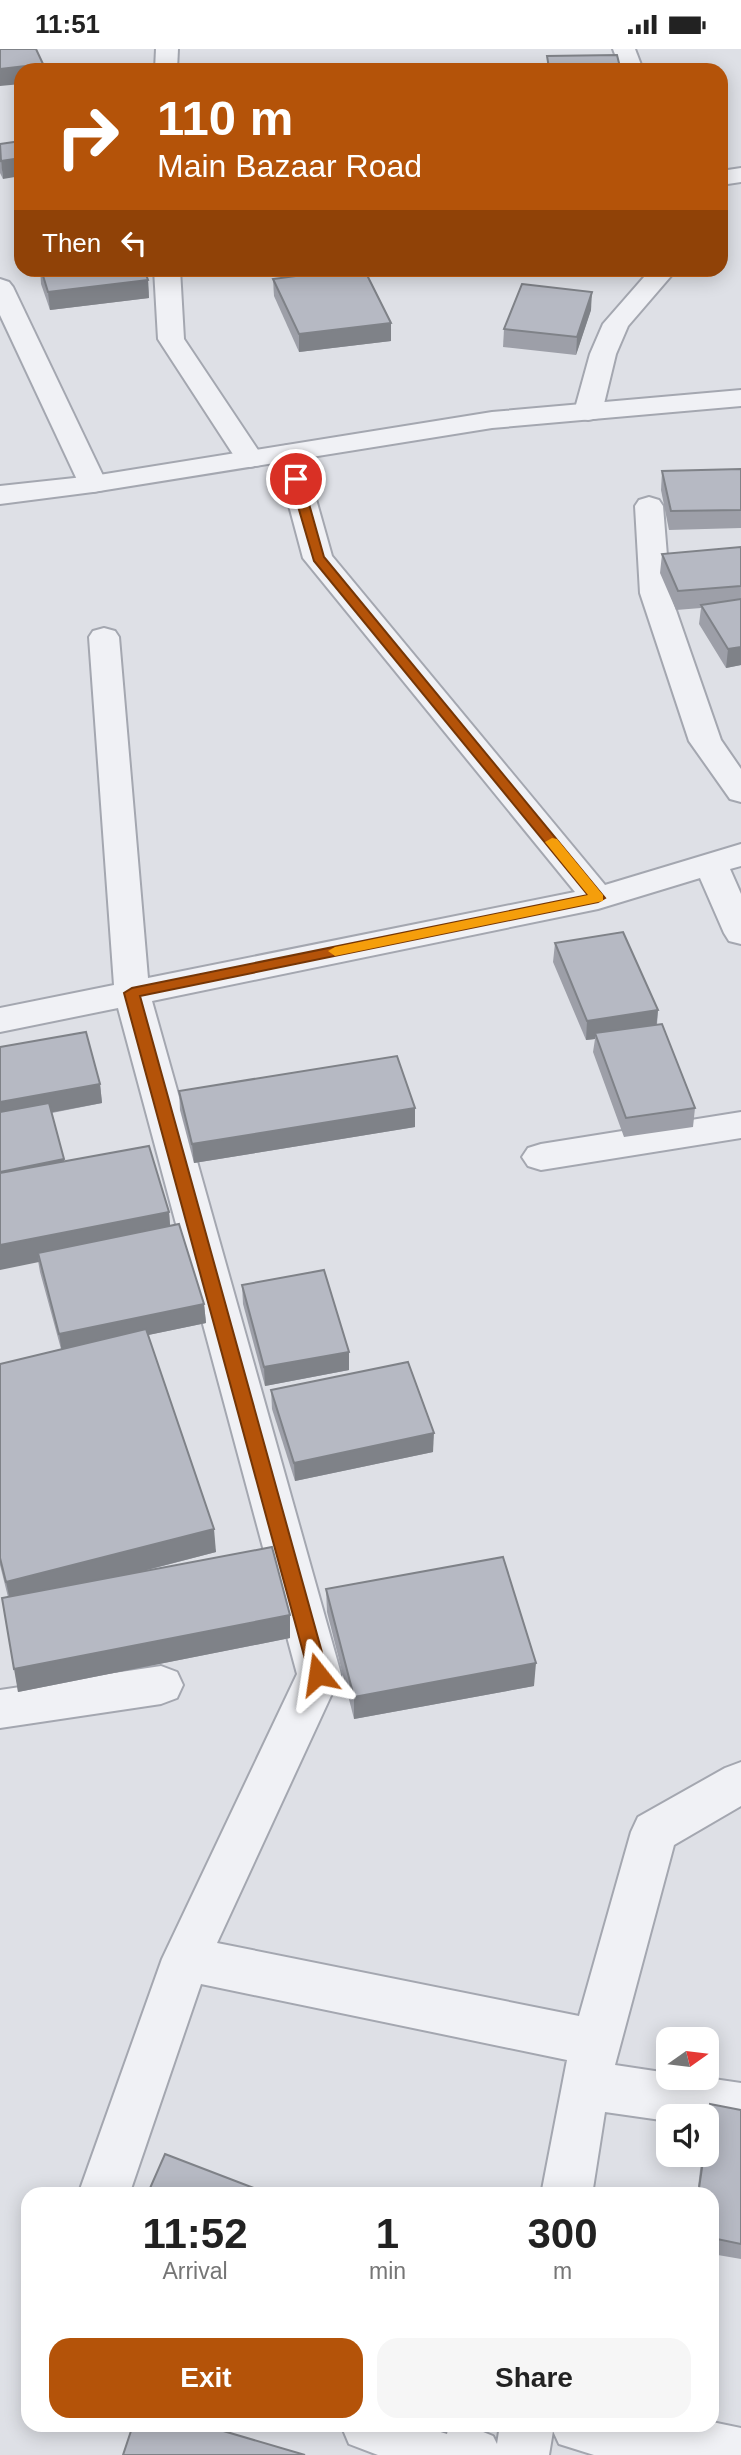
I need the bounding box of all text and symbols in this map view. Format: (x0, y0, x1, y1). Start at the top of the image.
text: 11:51 (35, 9, 100, 39)
icon: right (42, 91, 133, 182)
text: 110 m (157, 91, 293, 145)
text: Main Bazaar Road (157, 148, 422, 184)
icon: left (115, 224, 153, 262)
text: Then (42, 228, 101, 258)
pin (266, 449, 326, 509)
icon: arrive (277, 460, 315, 498)
position arrow (281, 1637, 355, 1711)
north arrow (656, 2027, 719, 2089)
map controls (656, 2027, 719, 2167)
button: sound (656, 2104, 719, 2167)
text: 11:52 (142, 2210, 248, 2257)
text: 1 (376, 2210, 399, 2257)
text: 300 (527, 2210, 598, 2257)
text: Arrival (162, 2258, 228, 2284)
text: min (369, 2258, 406, 2284)
text: m (553, 2258, 572, 2284)
button: Exit (49, 2338, 363, 2418)
button: Share (377, 2338, 691, 2418)

